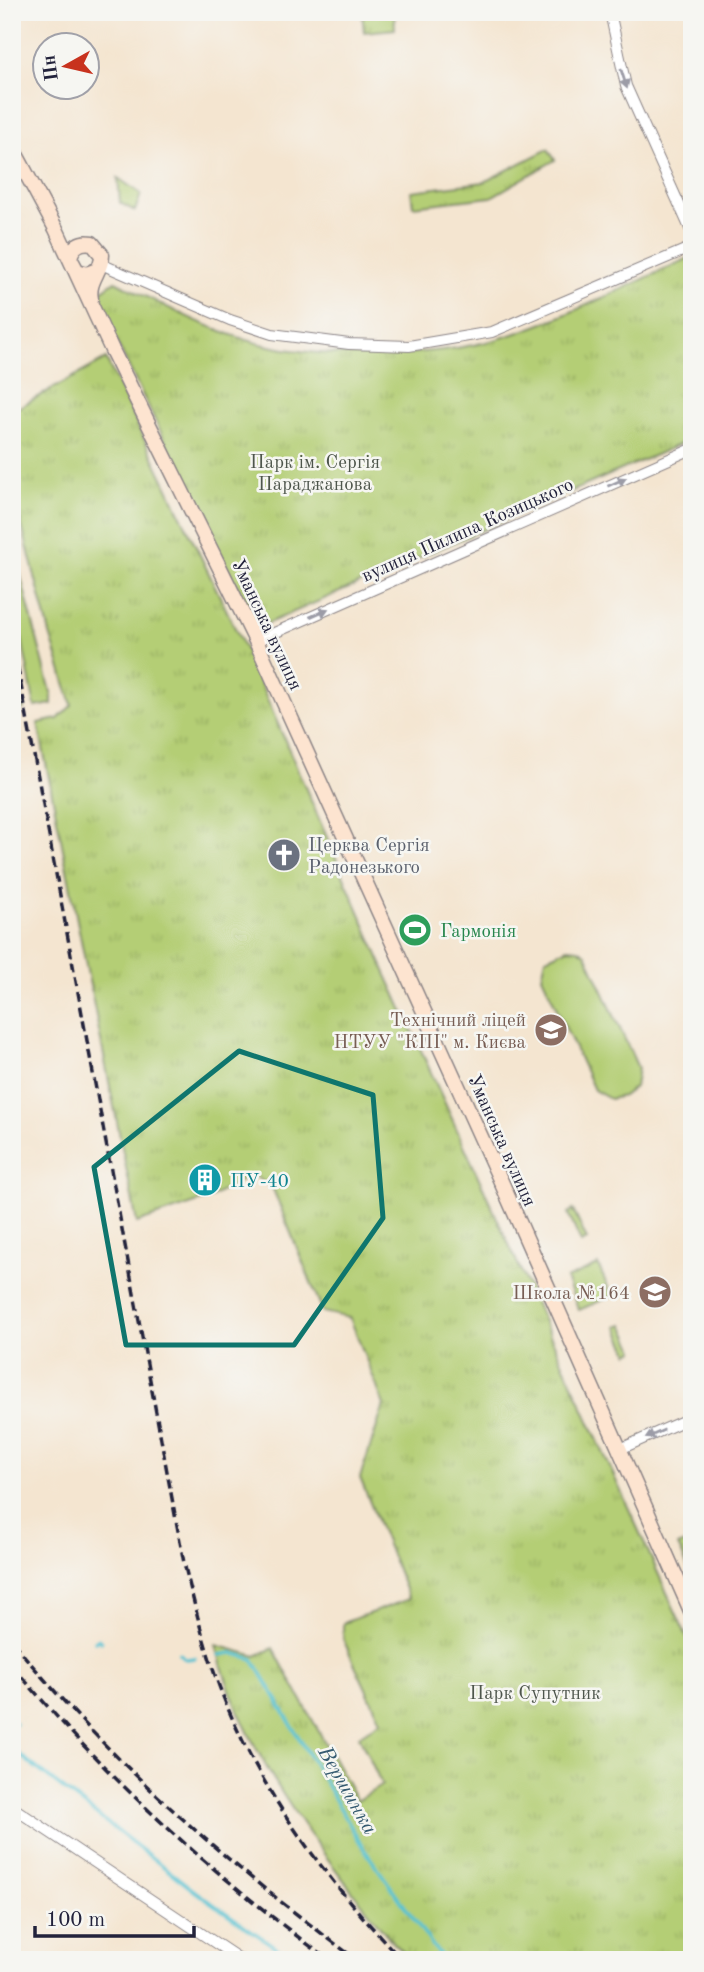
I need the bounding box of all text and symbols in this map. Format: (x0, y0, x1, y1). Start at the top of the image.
north arrow (32, 32, 102, 102)
text: Пн (40, 54, 63, 82)
one-way arrow (619, 69, 630, 90)
park label: Парк ім. Сергія Параджанова (250, 454, 380, 495)
street label: вулиця Пилипа Козицького (359, 476, 577, 587)
one-way arrow (606, 476, 627, 487)
street label: Уманська вулиця (227, 557, 304, 694)
one-way arrow (309, 607, 329, 619)
church icon: Церква Сергія Радонезького (265, 836, 303, 874)
place label: Церква Сергія Радонезького (308, 837, 430, 878)
sports icon: Гармонія (396, 911, 434, 949)
place label: Гармонія (440, 923, 516, 942)
school or university icon: Технічний ліцей НТУУ "КПІ" м. Києва (532, 1011, 570, 1049)
place label: Технічний ліцей НТУУ "КПІ" м. Києва (334, 1012, 527, 1053)
street label: Уманська вулиця (463, 1072, 538, 1210)
building icon: ПУ-40 (186, 1161, 224, 1199)
place label: ПУ-40 (230, 1173, 289, 1192)
school or university icon: Школа №164 (636, 1273, 674, 1311)
place label: Школа №164 (512, 1285, 630, 1304)
one-way arrow (645, 1428, 665, 1440)
park label: Парк Супутник (469, 1685, 601, 1704)
water label: Вершинка (313, 1742, 380, 1838)
scale bar (35, 1895, 194, 1939)
text: 100 m (46, 1910, 105, 1931)

